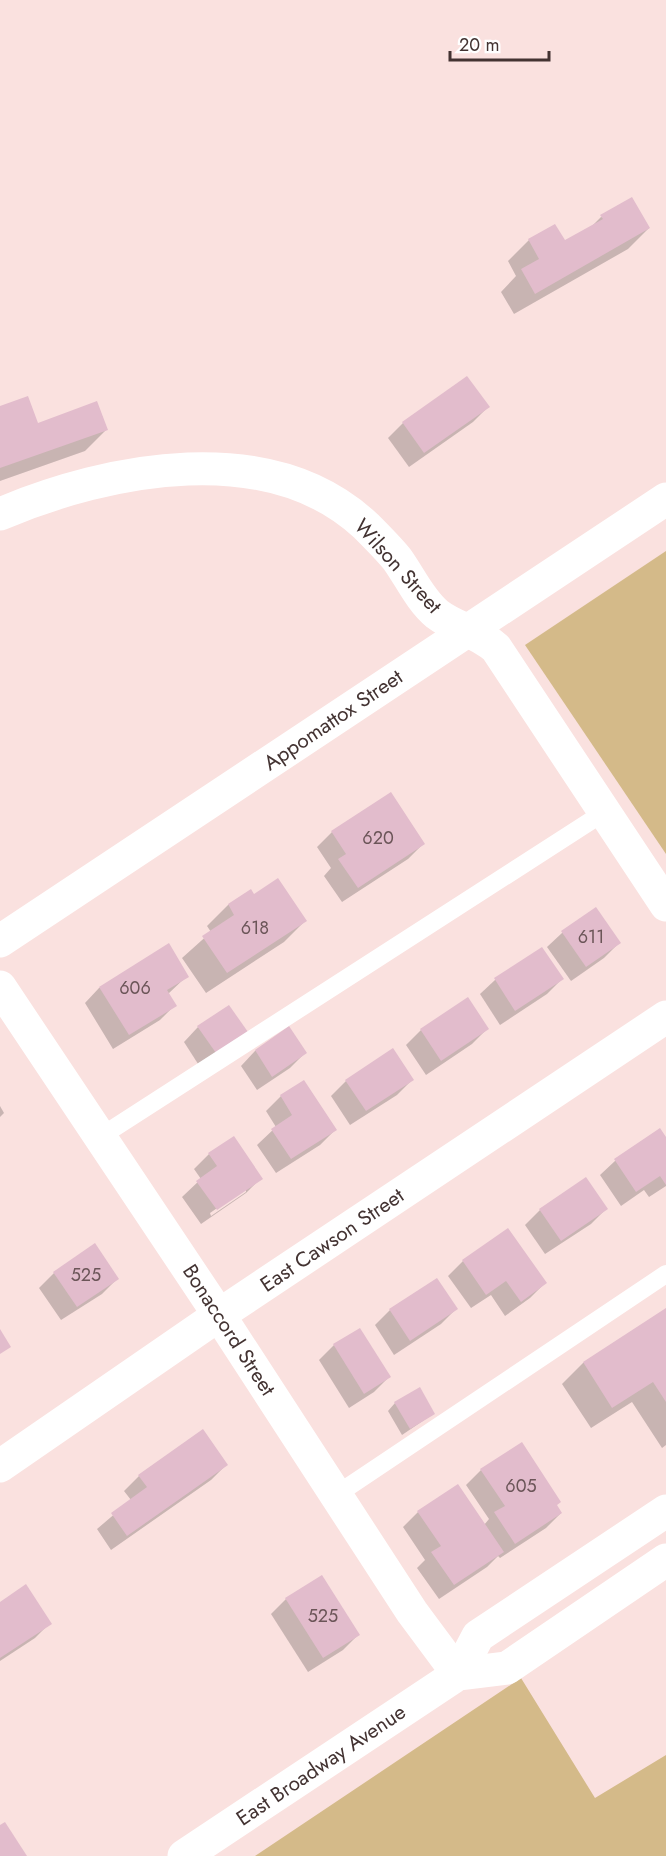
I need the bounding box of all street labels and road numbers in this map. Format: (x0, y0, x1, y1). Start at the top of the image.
street label: Wilson Street (347, 512, 449, 620)
street label: Appomattox Street (257, 662, 409, 778)
street label: East Cawson Street (254, 1181, 410, 1299)
street label: Bonaccord Street (175, 1258, 283, 1402)
street label: East Broadway Avenue (230, 1697, 412, 1833)

